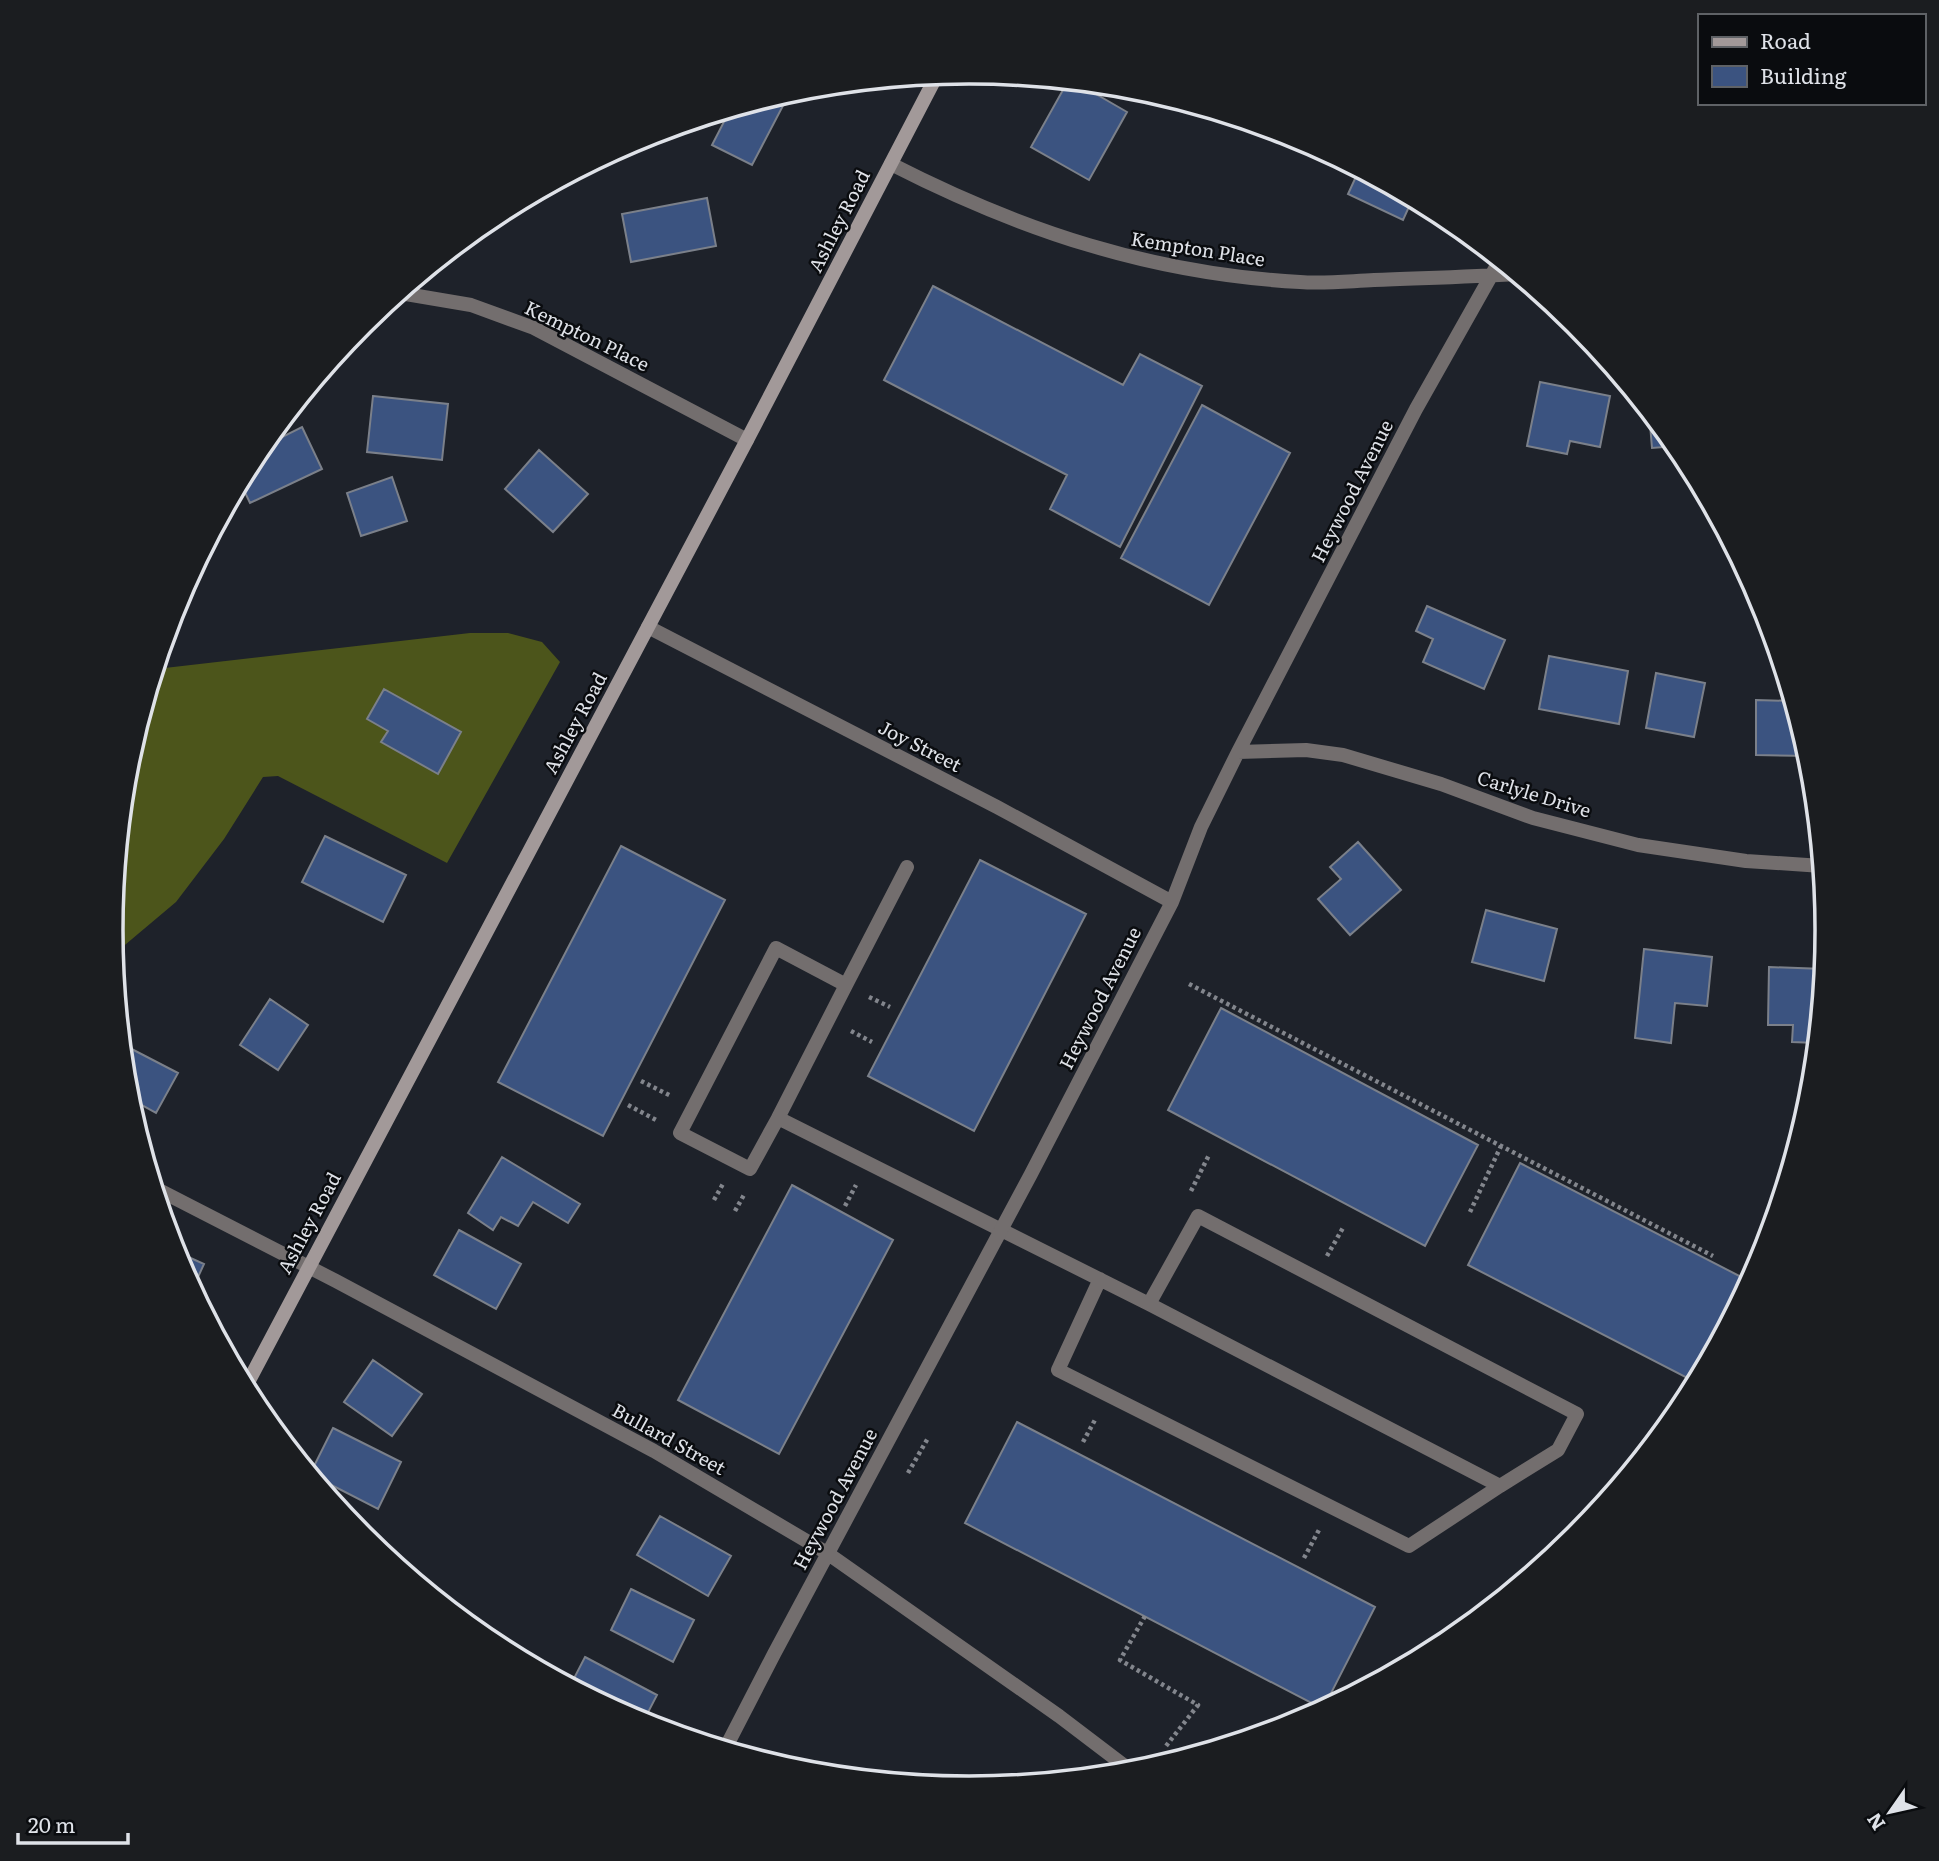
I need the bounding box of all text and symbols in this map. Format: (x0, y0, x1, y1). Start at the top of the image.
legend (1698, 14, 1925, 105)
text: Road (1760, 24, 1811, 55)
text: Building (1760, 59, 1847, 90)
street label: Ashley Road (800, 164, 876, 277)
street label: Kempton Place (1129, 224, 1267, 272)
street label: Kempton Place (520, 293, 655, 377)
street label: Heywood Avenue (1303, 414, 1399, 567)
street label: Ashley Road (536, 666, 613, 778)
street label: Joy Street (874, 712, 967, 778)
street label: Carlyle Drive (1474, 762, 1595, 824)
street label: Heywood Avenue (1051, 921, 1147, 1074)
street label: Ashley Road (270, 1166, 347, 1278)
street label: Bullard Street (608, 1395, 732, 1481)
street label: Heywood Avenue (785, 1423, 883, 1574)
north arrow (1855, 1777, 1925, 1847)
scale bar (18, 1801, 128, 1845)
text: 20 m (28, 1808, 75, 1839)
text: N (1859, 1808, 1891, 1837)

